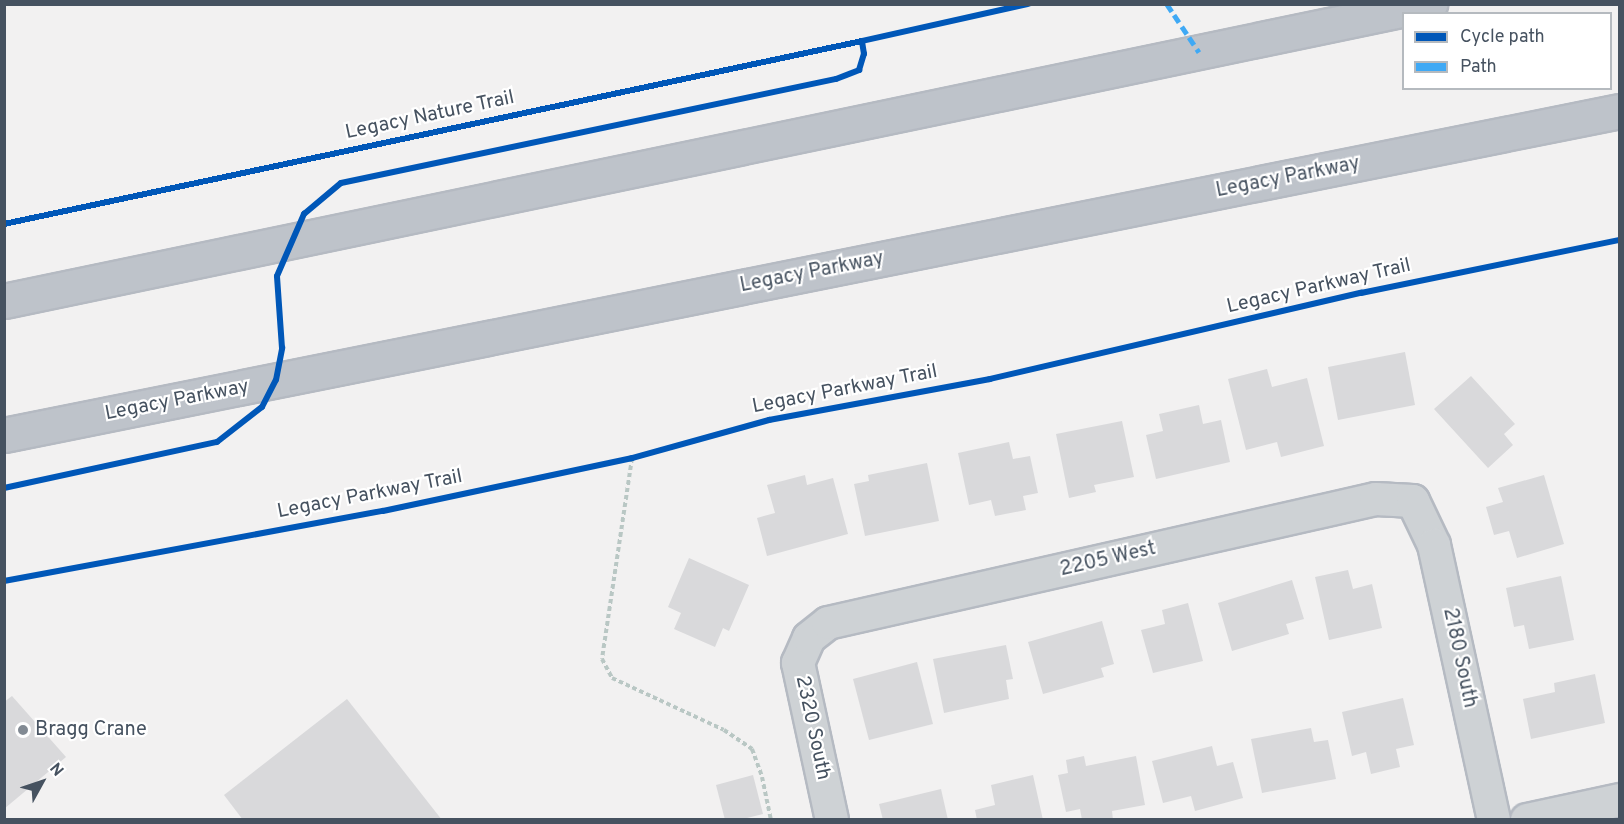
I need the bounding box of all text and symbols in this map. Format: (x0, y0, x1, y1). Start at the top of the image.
legend (1402, 12, 1612, 90)
text: Cycle path (1460, 26, 1545, 49)
text: Path (1460, 56, 1497, 79)
street label: Legacy Nature Trail (343, 86, 517, 146)
street label: Legacy Parkway (1214, 152, 1362, 204)
street label: Legacy Parkway (738, 247, 886, 299)
street label: Legacy Parkway Trail (1224, 254, 1414, 320)
street label: Legacy Parkway Trail (750, 360, 940, 420)
street label: Legacy Parkway (103, 375, 251, 427)
street label: Legacy Parkway Trail (275, 465, 465, 525)
street label: 2205 West (1057, 537, 1159, 583)
street label: 2180 South (1437, 606, 1481, 710)
street label: 2320 South (789, 674, 835, 782)
place label: Bragg Crane (35, 718, 147, 742)
marker: Bragg Crane (16, 723, 30, 737)
north arrow (12, 752, 72, 812)
text: N (44, 760, 67, 781)

